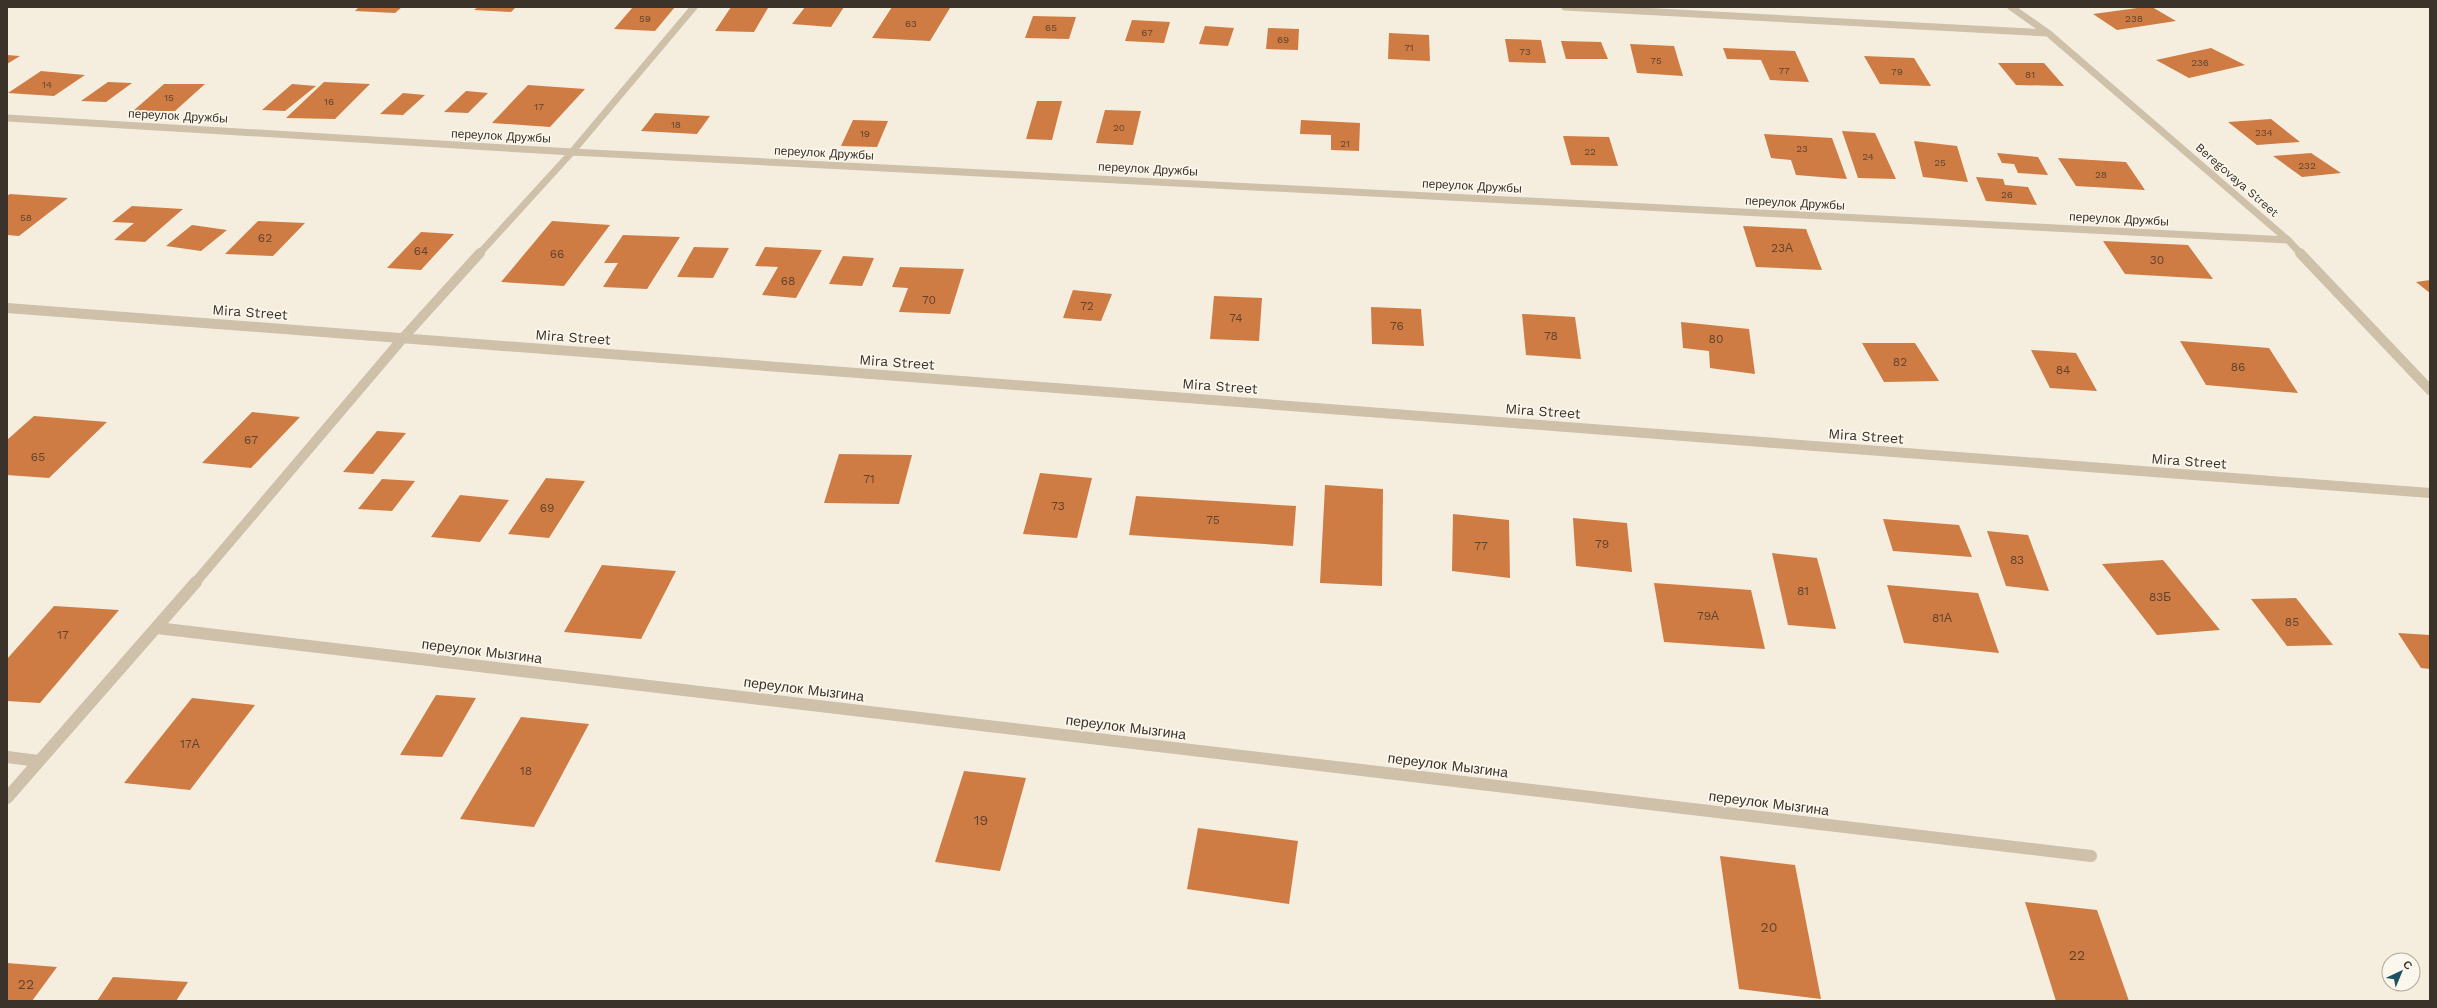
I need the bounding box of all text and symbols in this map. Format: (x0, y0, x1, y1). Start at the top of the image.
house number: 59 (639, 13, 651, 24)
house number: 238 (2125, 13, 2143, 24)
house number: 63 (905, 18, 917, 29)
house number: 65 (1045, 22, 1057, 33)
house number: 67 (1141, 27, 1153, 38)
house number: 69 (1277, 34, 1289, 45)
house number: 71 (1404, 42, 1414, 53)
house number: 73 (1519, 46, 1531, 57)
house number: 75 (1650, 55, 1662, 66)
house number: 236 (2191, 57, 2209, 68)
house number: 77 (1778, 65, 1790, 76)
house number: 79 (1891, 66, 1903, 77)
house number: 81 (2025, 69, 2035, 80)
house number: 14 (42, 79, 52, 90)
house number: 15 (164, 92, 174, 103)
house number: 16 (324, 96, 334, 107)
house number: 17 (534, 101, 544, 112)
street label: переулок Дружбы (128, 106, 228, 126)
house number: 18 (671, 119, 681, 130)
house number: 20 (1113, 122, 1125, 133)
street label: переулок Дружбы (451, 126, 551, 146)
house number: 234 (2255, 127, 2273, 138)
house number: 19 (860, 128, 870, 139)
house number: 21 (1340, 138, 1350, 149)
street label: Beregovaya Street (2193, 140, 2281, 220)
street label: переулок Дружбы (774, 143, 874, 163)
house number: 23 (1796, 143, 1808, 154)
house number: 22 (1584, 146, 1596, 157)
house number: 24 (1862, 151, 1874, 162)
house number: 25 (1934, 157, 1946, 168)
street label: переулок Дружбы (1098, 159, 1198, 179)
house number: 232 (2298, 160, 2316, 171)
house number: 28 (2095, 169, 2107, 180)
street label: переулок Дружбы (1422, 176, 1522, 196)
house number: 26 (2001, 189, 2013, 200)
street label: переулок Дружбы (1745, 193, 1845, 213)
street label: переулок Дружбы (2069, 209, 2169, 229)
house number: 58 (20, 212, 32, 223)
house number: 62 (258, 231, 272, 245)
house number: 23А (1771, 241, 1793, 255)
house number: 64 (414, 244, 428, 258)
house number: 66 (550, 247, 564, 261)
house number: 30 (2150, 253, 2164, 267)
house number: 68 (781, 274, 795, 288)
house number: 70 (922, 293, 936, 307)
house number: 72 (1080, 299, 1094, 313)
street label: Mira Street (212, 301, 288, 323)
house number: 74 (1229, 311, 1243, 325)
house number: 76 (1390, 319, 1404, 333)
street label: Mira Street (535, 326, 611, 348)
house number: 78 (1544, 329, 1558, 343)
house number: 80 (1709, 332, 1723, 346)
street label: Mira Street (859, 351, 935, 373)
house number: 82 (1893, 355, 1907, 369)
house number: 86 (2231, 360, 2245, 374)
house number: 84 (2056, 363, 2070, 377)
street label: Mira Street (1182, 375, 1258, 397)
street label: Mira Street (1505, 400, 1581, 422)
street label: Mira Street (1828, 425, 1904, 447)
house number: 67 (244, 433, 258, 447)
house number: 65 (31, 450, 45, 464)
street label: Mira Street (2151, 450, 2227, 472)
house number: 71 (863, 472, 875, 486)
house number: 73 (1051, 499, 1065, 513)
house number: 69 (540, 501, 554, 515)
house number: 75 (1206, 513, 1220, 527)
house number: 79 (1595, 537, 1609, 551)
house number: 77 (1474, 539, 1488, 553)
house number: 83 (2010, 553, 2024, 567)
house number: 81 (1797, 584, 1809, 598)
house number: 83Б (2149, 590, 2171, 604)
house number: 79А (1697, 609, 1719, 623)
house number: 81А (1932, 611, 1952, 625)
house number: 85 (2285, 615, 2299, 629)
house number: 17 (57, 628, 69, 642)
street label: переулок Мызгина (421, 636, 543, 666)
street label: переулок Мызгина (743, 674, 865, 704)
street label: переулок Мызгина (1065, 712, 1187, 742)
house number: 17А (180, 737, 200, 751)
street label: переулок Мызгина (1387, 750, 1509, 780)
house number: 18 (520, 764, 532, 778)
street label: переулок Мызгина (1708, 788, 1830, 818)
house number: 19 (974, 812, 988, 828)
house number: 20 (1761, 919, 1777, 935)
house number: 22 (2069, 947, 2085, 963)
north arrow (2381, 952, 2421, 992)
text: С (2400, 958, 2415, 973)
house number: 22 (18, 976, 34, 992)

